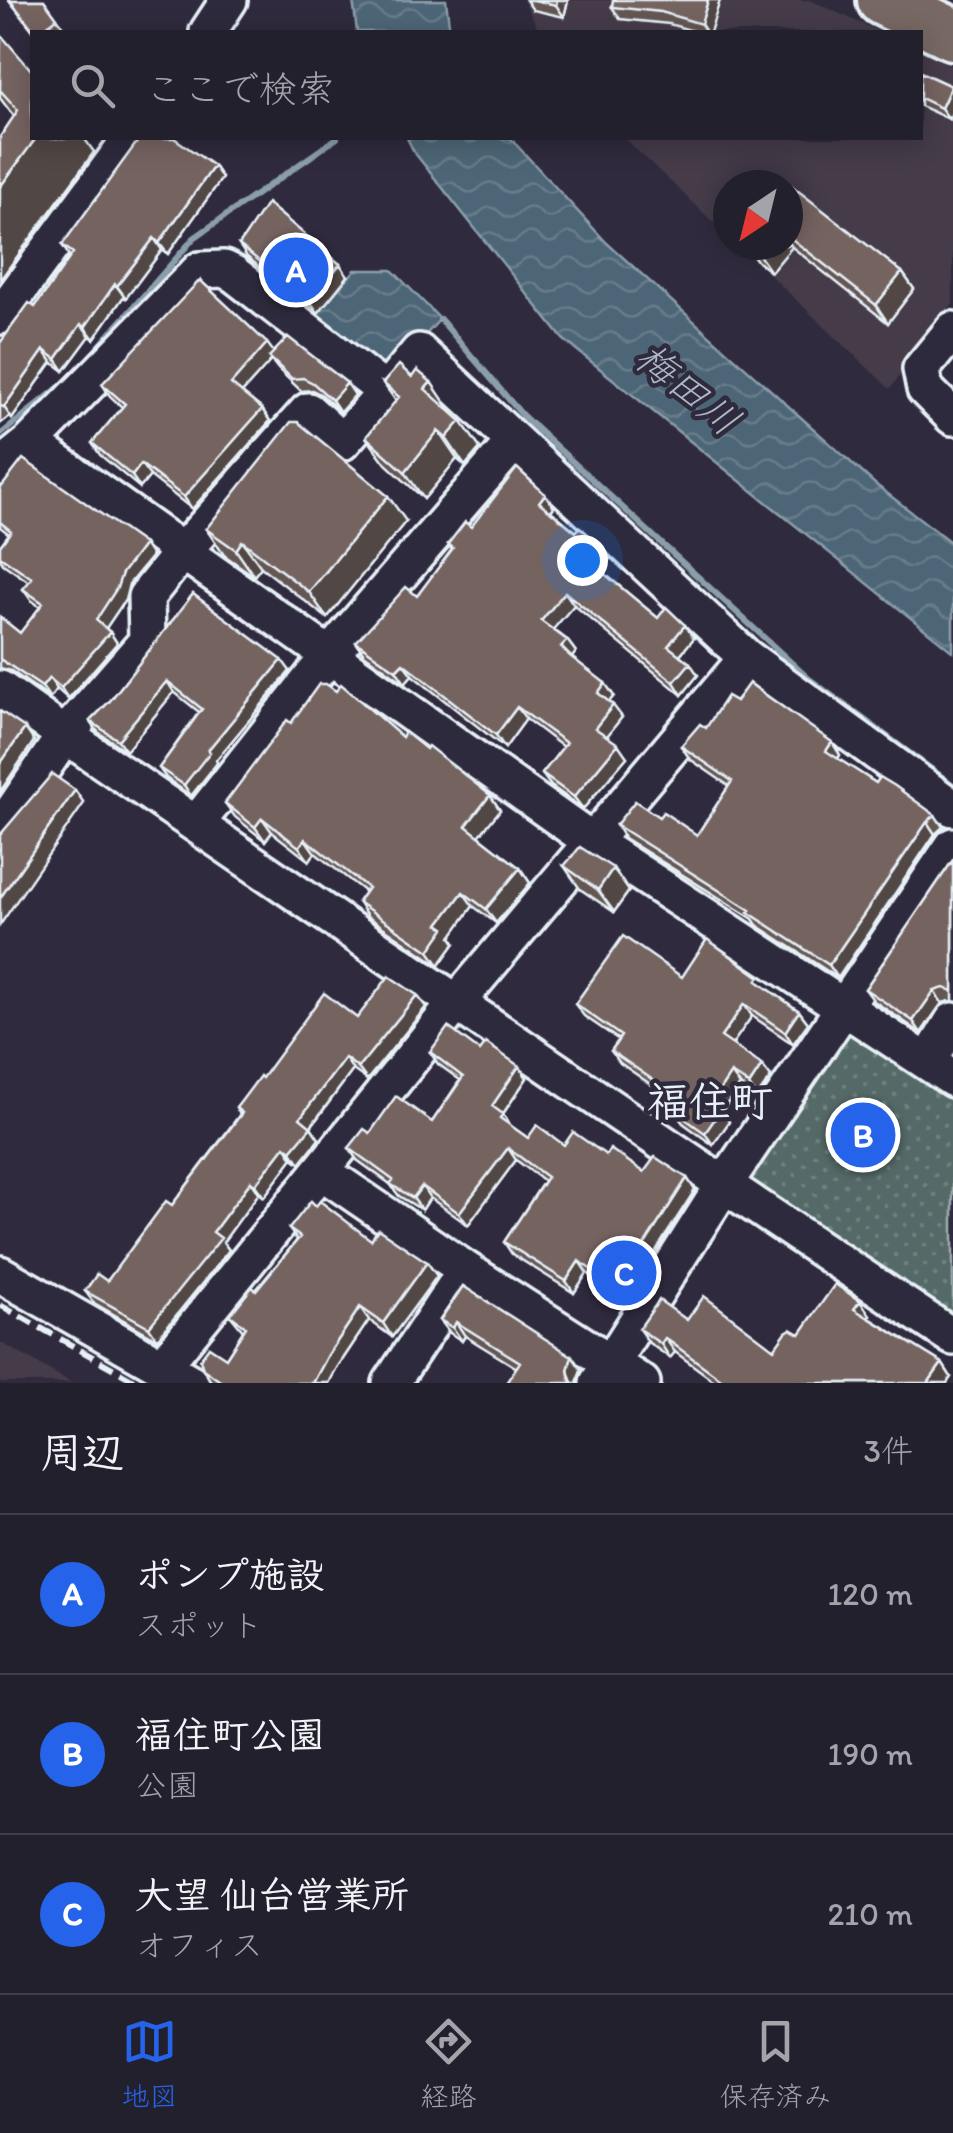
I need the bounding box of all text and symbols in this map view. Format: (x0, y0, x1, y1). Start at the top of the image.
search box (30, 30, 923, 140)
icon: search (65, 58, 120, 113)
text: ここで検索 (145, 66, 335, 112)
north arrow (713, 170, 803, 260)
pin: A (264, 232, 328, 308)
water label: 梅田川 (626, 333, 750, 445)
your location (557, 535, 608, 586)
district label: 福住町 (647, 1076, 773, 1127)
pin: B (830, 1098, 896, 1172)
pin: C (592, 1236, 656, 1310)
text: 周辺 (40, 1427, 124, 1478)
text: 3件 (864, 1432, 913, 1470)
text: ポンプ施設 (135, 1552, 325, 1598)
text: A (62, 1575, 83, 1613)
text: 120 m (827, 1575, 913, 1613)
text: スポット (135, 1606, 263, 1644)
text: 福住町公園 (135, 1712, 325, 1758)
text: B (62, 1735, 83, 1773)
text: 190 m (828, 1735, 913, 1773)
text: 公園 (135, 1766, 199, 1804)
text: 大望 仙台営業所 (135, 1872, 410, 1918)
text: C (62, 1895, 83, 1933)
text: 210 m (827, 1895, 913, 1933)
text: オフィス (135, 1926, 263, 1964)
tab: 地図 (121, 2014, 178, 2114)
tab: 経路 (420, 2014, 477, 2114)
tab: 保存済み (719, 2014, 832, 2114)

